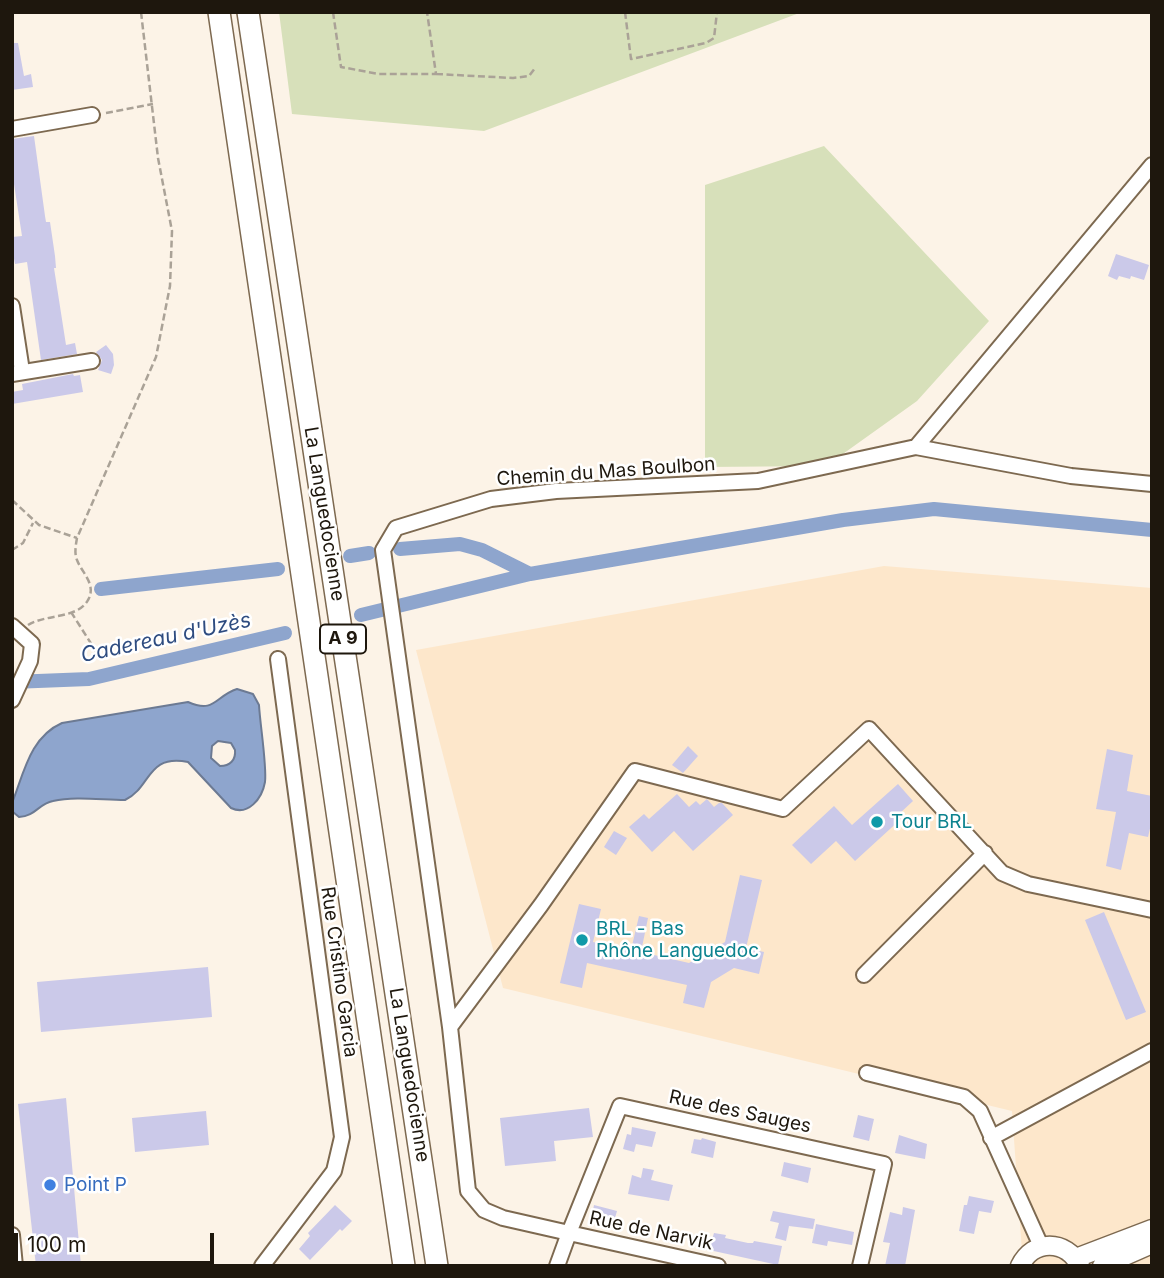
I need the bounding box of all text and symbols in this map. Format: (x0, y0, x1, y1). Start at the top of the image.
street label: La Languedocienne (299, 425, 349, 603)
street label: Chemin du Mas Boulbon (496, 453, 716, 491)
water label: Cadereau d'Uzès (79, 608, 253, 668)
road number: A 9 (320, 624, 366, 654)
place label: Tour BRL (891, 811, 972, 833)
marker: Tour BRL (869, 814, 885, 830)
street label: Rue Cristino Garcia (316, 885, 362, 1059)
place label: BRL - Bas Rhône Languedoc (596, 918, 759, 962)
marker: BRL - Bas Rhône Languedoc (574, 932, 590, 948)
street label: La Languedocienne (384, 986, 434, 1164)
street label: Rue des Sauges (667, 1086, 813, 1138)
place label: Point P (64, 1174, 127, 1196)
marker: Point P (42, 1177, 58, 1193)
street label: Rue de Narvik (587, 1207, 715, 1255)
scale bar (18, 1218, 217, 1262)
text: 100 m (27, 1232, 86, 1257)

